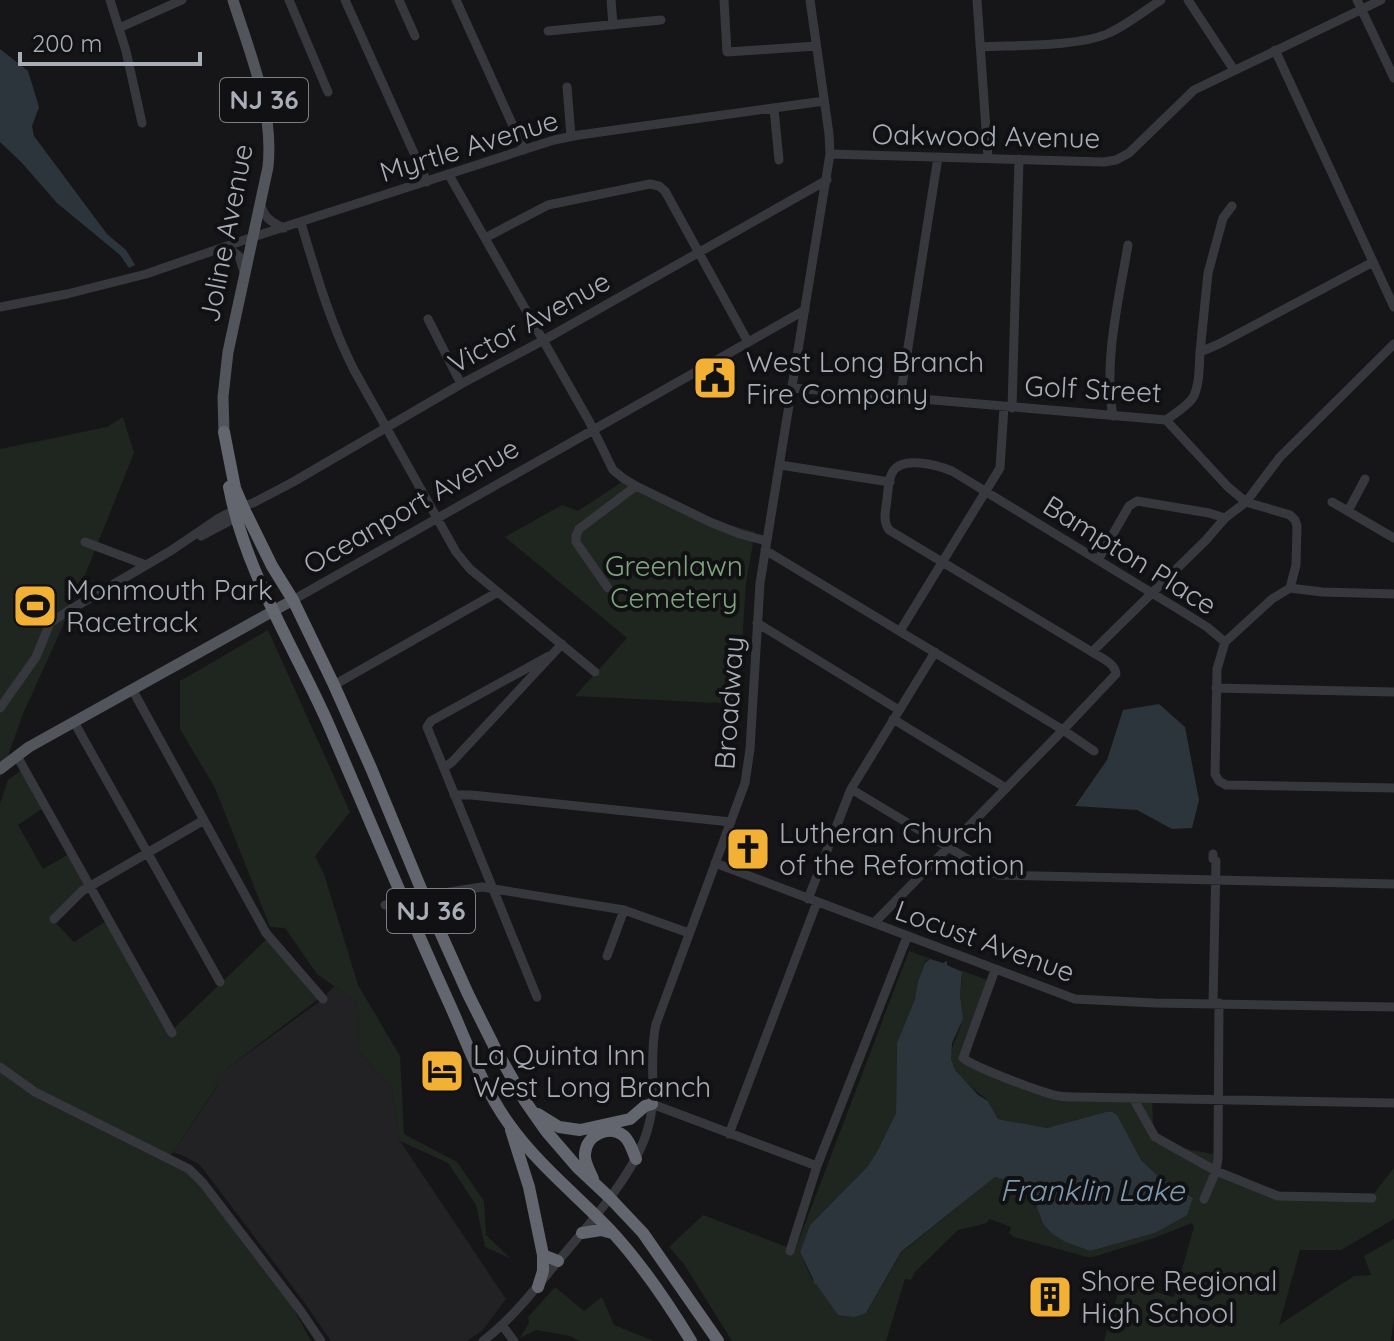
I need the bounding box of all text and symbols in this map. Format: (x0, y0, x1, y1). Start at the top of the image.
scale bar (20, 16, 200, 66)
text: 200 m (32, 28, 102, 58)
road number: NJ 36 (220, 78, 308, 122)
street label: Myrtle Avenue (375, 102, 562, 189)
street label: Oakwood Avenue (871, 116, 1101, 155)
street label: Joline Avenue (191, 141, 260, 325)
street label: Victor Avenue (442, 263, 616, 380)
place label: West Long Branch Fire Company (746, 344, 984, 411)
public building icon: West Long Branch Fire Company (691, 354, 739, 402)
street label: Golf Street (1024, 367, 1162, 410)
street label: Oceanport Avenue (297, 430, 525, 581)
street label: Bampton Place (1037, 487, 1224, 622)
park label: Greenlawn Cemetery (605, 548, 743, 615)
place label: Monmouth Park Racetrack (66, 572, 273, 639)
sports icon: Monmouth Park Racetrack (11, 582, 59, 630)
street label: Broadway (706, 635, 751, 771)
place label: Lutheran Church of the Reformation (779, 815, 1025, 882)
church icon: Lutheran Church of the Reformation (724, 825, 772, 873)
road number: NJ 36 (387, 889, 475, 933)
street label: Locust Avenue (891, 892, 1080, 989)
place label: La Quinta Inn West Long Branch (473, 1037, 711, 1104)
hotel icon: La Quinta Inn West Long Branch (418, 1047, 466, 1095)
water label: Franklin Lake (1000, 1171, 1185, 1209)
place label: Shore Regional High School (1081, 1263, 1277, 1330)
building icon: Shore Regional High School (1026, 1273, 1074, 1321)

